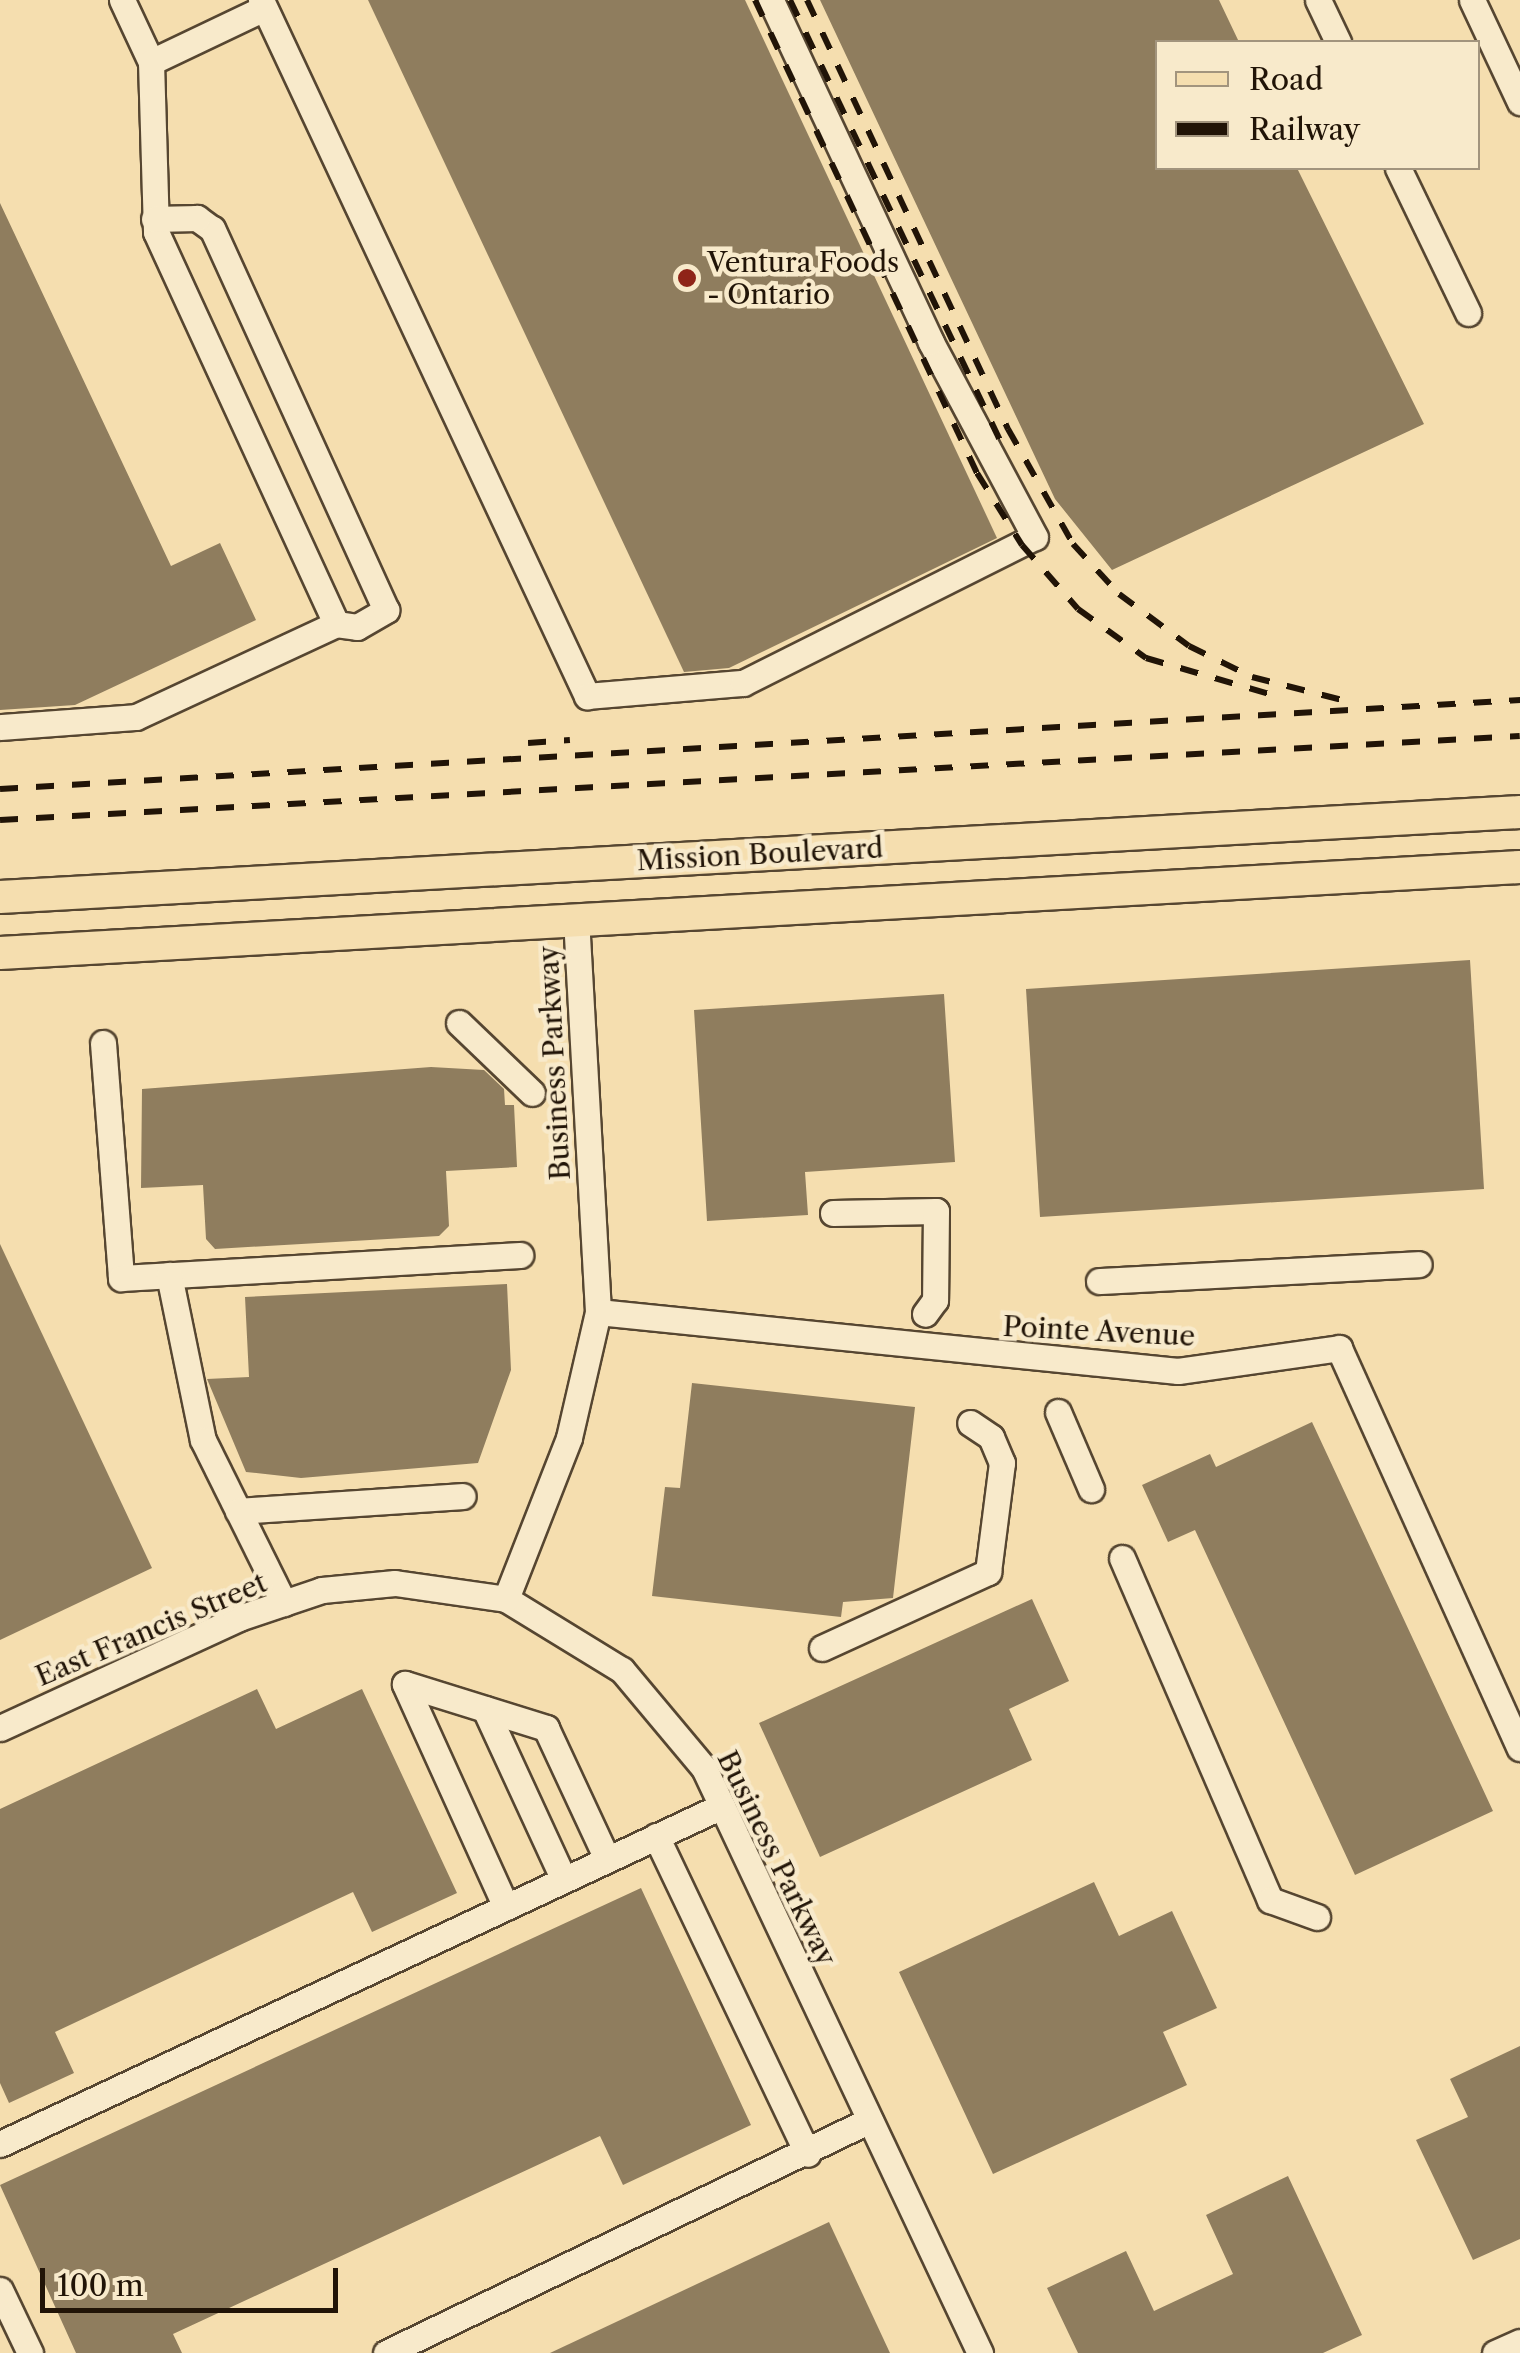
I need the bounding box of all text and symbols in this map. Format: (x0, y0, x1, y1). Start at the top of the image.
legend (1155, 40, 1480, 170)
text: Road (1249, 61, 1323, 98)
text: Railway (1249, 111, 1360, 148)
place label: Ventura Foods - Ontario (707, 245, 900, 311)
marker: Ventura Foods - Ontario (676, 267, 698, 289)
street label: Mission Boulevard (636, 831, 884, 877)
street label: Business Parkway (531, 945, 577, 1181)
street label: Pointe Avenue (1001, 1309, 1197, 1353)
street label: East Francis Street (30, 1565, 272, 1693)
street label: Business Parkway (710, 1745, 844, 1971)
scale bar (45, 2248, 342, 2310)
text: 100 m (57, 2267, 144, 2304)

